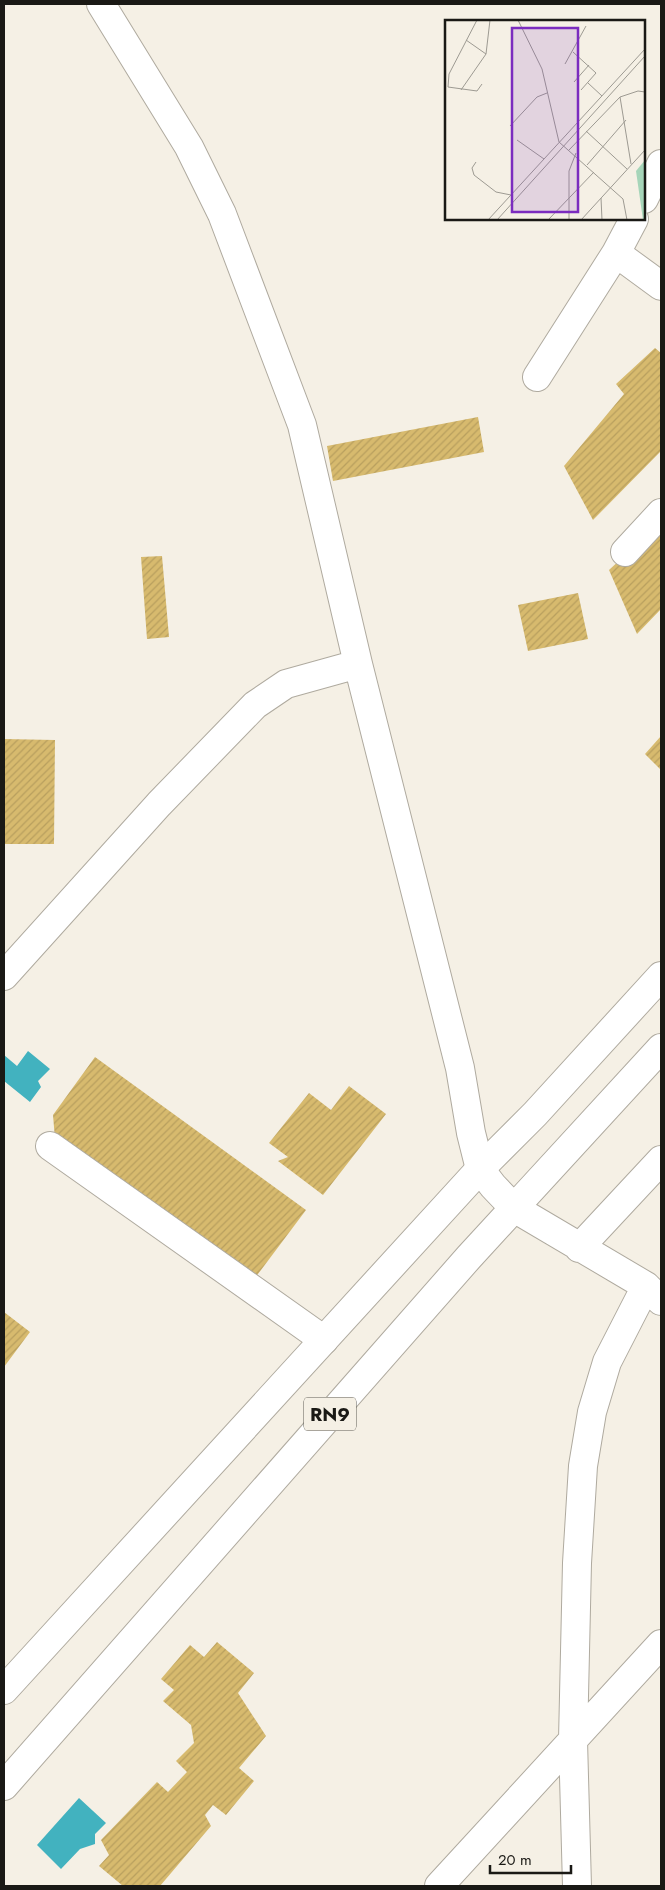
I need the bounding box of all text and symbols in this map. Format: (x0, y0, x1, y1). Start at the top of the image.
inset map (445, 20, 645, 220)
road number: RN9 (304, 1398, 356, 1430)
scale bar (490, 1842, 571, 1874)
text: 20 m (498, 1849, 532, 1871)

